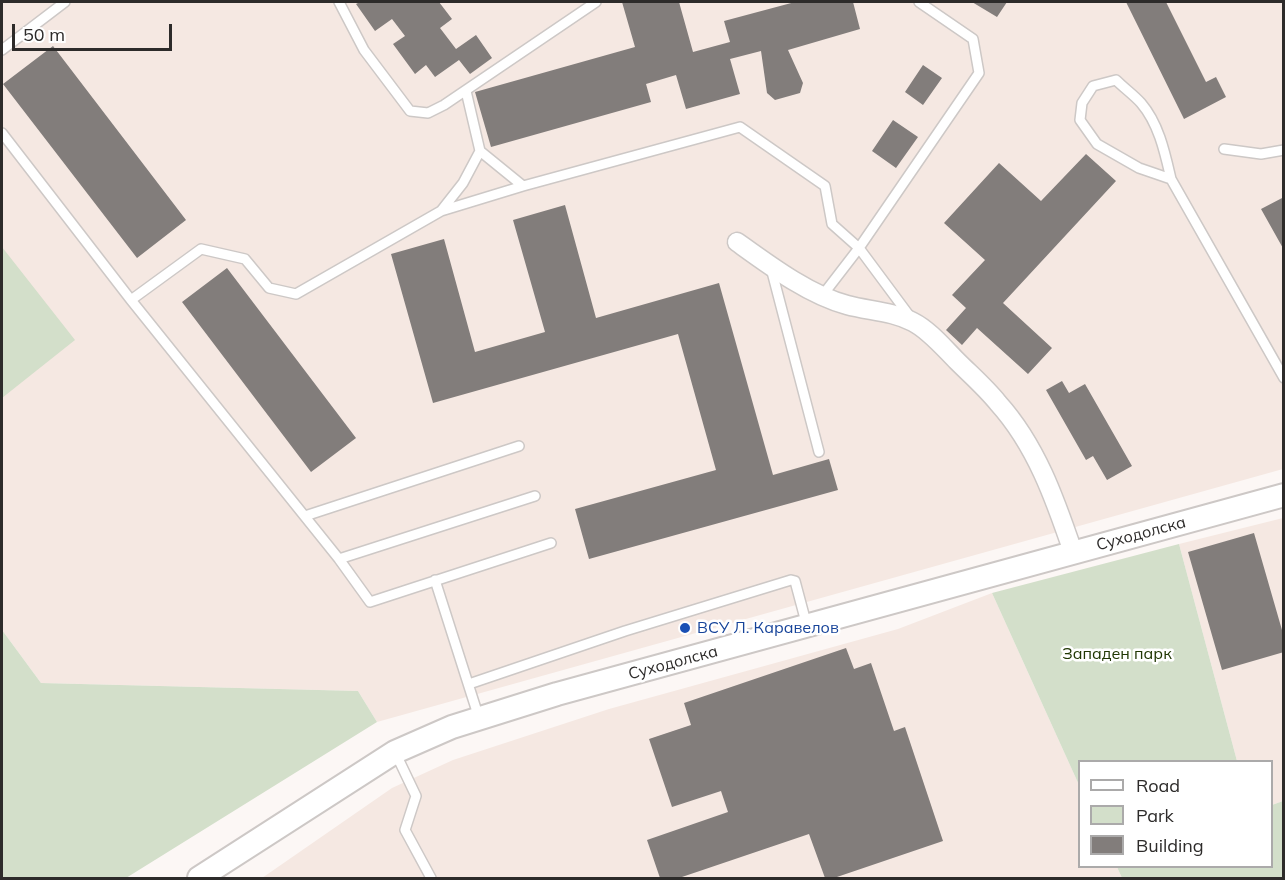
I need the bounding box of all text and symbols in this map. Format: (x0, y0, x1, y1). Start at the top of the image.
scale bar (15, 12, 176, 50)
text: 50 m (23, 23, 65, 46)
street label: Суходолска (1094, 513, 1188, 555)
place label: ВСУ Л. Каравелов (697, 618, 839, 638)
marker: ВСУ Л. Каравелов (678, 621, 692, 635)
street label: Суходолска (626, 642, 720, 684)
park label: Западен парк (1062, 644, 1172, 664)
legend (1078, 760, 1273, 868)
text: Road (1136, 774, 1180, 797)
text: Park (1136, 804, 1174, 827)
text: Building (1136, 834, 1204, 857)

